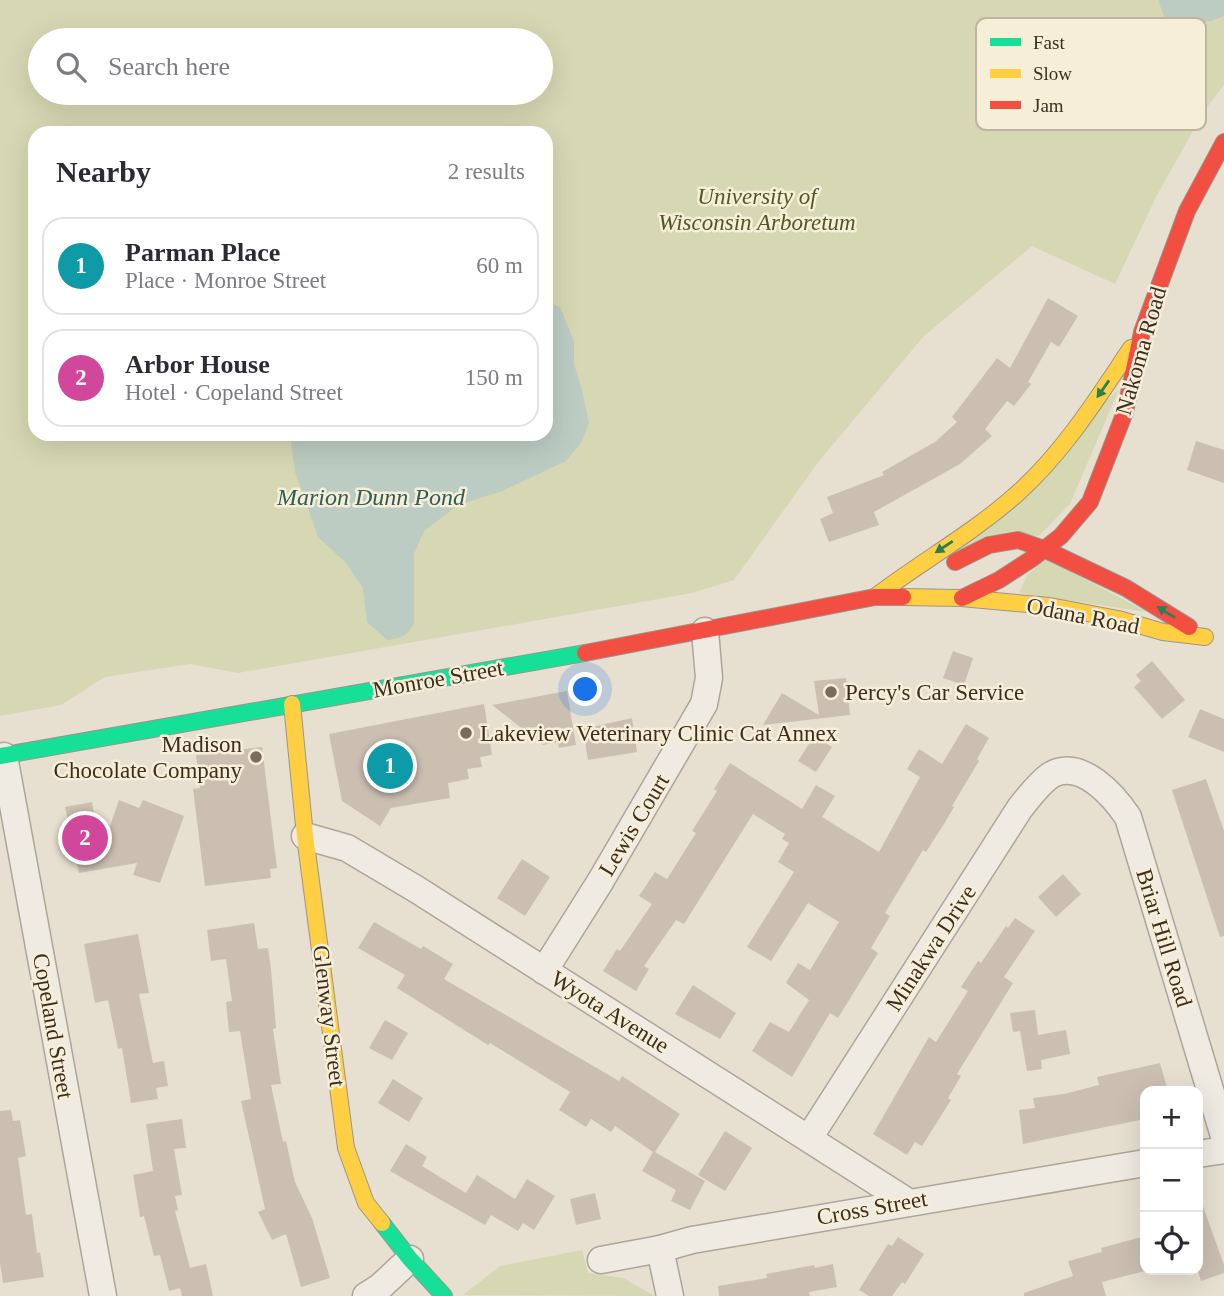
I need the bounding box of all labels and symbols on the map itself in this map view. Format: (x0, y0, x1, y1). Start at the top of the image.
legend (976, 18, 1206, 130)
text: Fast (1033, 32, 1065, 53)
text: Slow (1033, 63, 1072, 84)
text: Jam (1033, 95, 1064, 116)
park label: University of Wisconsin Arboretum (658, 184, 856, 235)
street label: Nakoma Road (1111, 284, 1171, 418)
one-way arrow (1096, 380, 1110, 398)
water label: Marion Dunn Pond (276, 484, 466, 510)
one-way arrow (935, 540, 953, 554)
street label: Odana Road (1025, 593, 1142, 639)
one-way arrow (1156, 606, 1175, 619)
street label: Monroe Street (371, 655, 506, 703)
your location (568, 672, 602, 706)
place label: Percy's Car Service (845, 680, 1024, 705)
marker: Percy's Car Service (823, 684, 839, 700)
place label: Lakeview Veterinary Clinic Cat Annex (480, 721, 838, 746)
marker: Lakeview Veterinary Clinic Cat Annex (458, 725, 474, 741)
place label: Madison Chocolate Company (54, 732, 243, 783)
pin: 1 (367, 740, 413, 792)
marker: Madison Chocolate Company (248, 749, 264, 765)
street label: Lewis Court (594, 769, 674, 880)
pin: 2 (62, 812, 108, 864)
street label: Briar Hill Road (1131, 866, 1197, 1011)
street label: Minakwa Drive (881, 880, 981, 1016)
street label: Glenway Street (308, 944, 350, 1089)
street label: Copeland Street (28, 951, 78, 1101)
street label: Wyota Avenue (546, 966, 674, 1058)
street label: Cross Street (815, 1186, 930, 1230)

